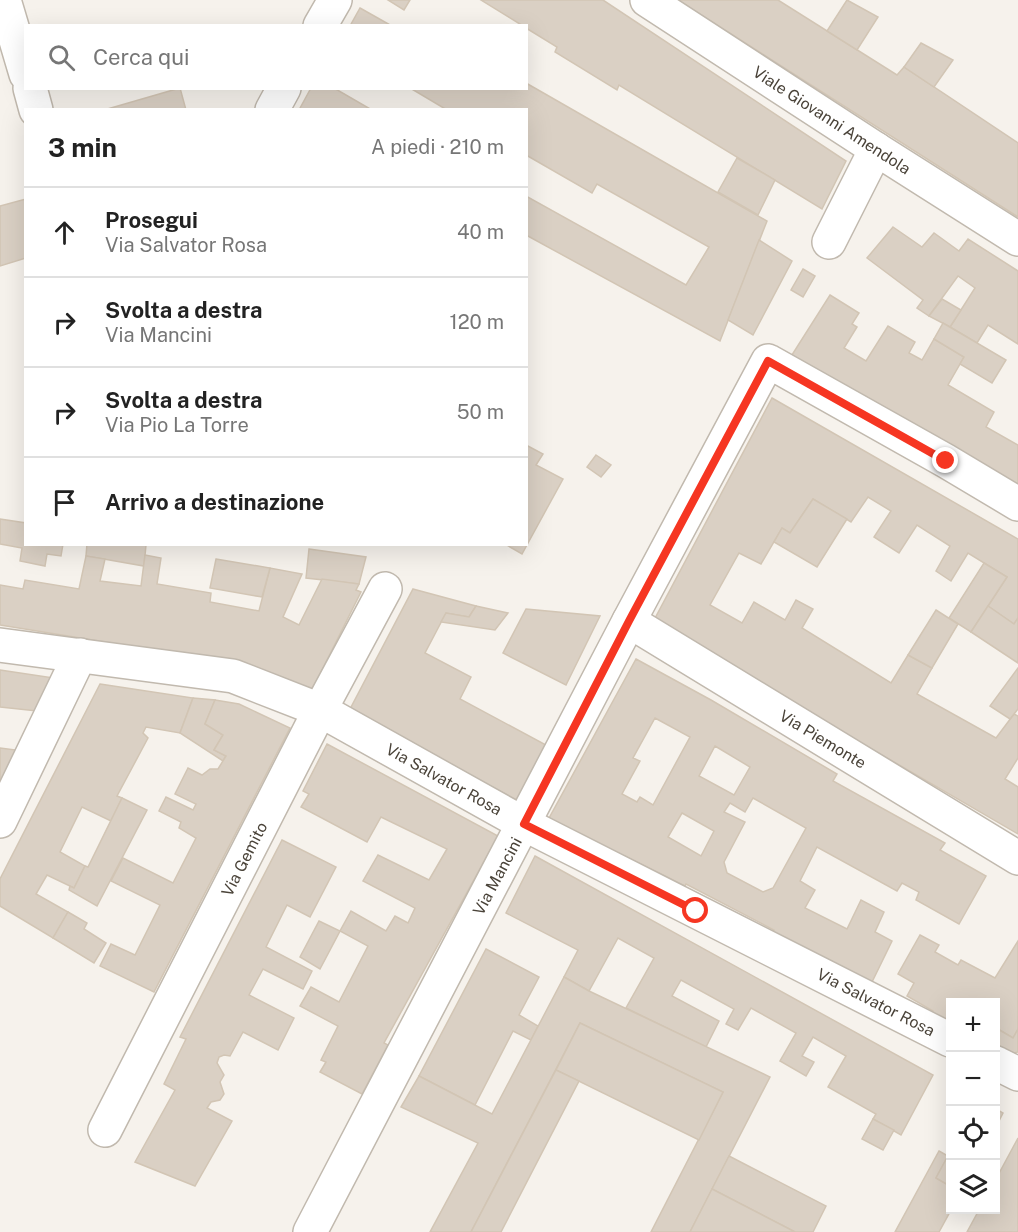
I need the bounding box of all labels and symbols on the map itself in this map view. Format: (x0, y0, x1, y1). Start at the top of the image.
street label: Viale Giovanni Amendola (749, 62, 914, 179)
route end (932, 447, 958, 473)
street label: Via Piemonte (776, 706, 869, 773)
street label: Via Salvator Rosa (382, 740, 505, 819)
street label: Via Gemito (218, 819, 271, 900)
street label: Via Mancini (469, 834, 526, 918)
route start (682, 897, 708, 923)
street label: Via Salvator Rosa (814, 965, 938, 1040)

